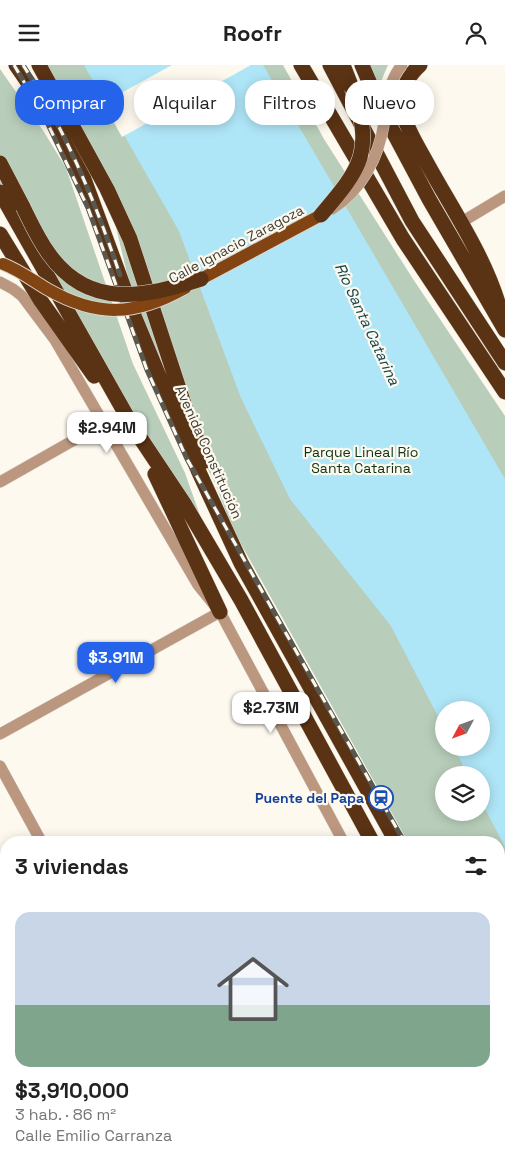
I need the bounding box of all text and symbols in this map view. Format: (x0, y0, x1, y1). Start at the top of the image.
icon: menu (15, 19, 43, 47)
text: Roofr (223, 19, 282, 47)
icon: person (462, 19, 490, 47)
chip: Comprar (15, 80, 124, 125)
chip: Alquilar (134, 80, 235, 125)
chip: Filtros (245, 80, 335, 125)
chip: Nuevo (345, 80, 434, 125)
street label: Calle Ignacio Zaragoza (165, 201, 307, 287)
water label: Río Santa Catarina (331, 260, 404, 388)
street label: Avenida Constitución (171, 382, 247, 522)
pin: $2.94M (66, 411, 148, 454)
text: $2.94M (78, 417, 136, 438)
park label: Parque Lineal Río Santa Catarina (304, 443, 418, 477)
pin: $3.91M (75, 641, 157, 684)
text: $3.91M (88, 647, 144, 668)
pin: $2.73M (230, 691, 312, 734)
text: $2.73M (243, 697, 299, 718)
north arrow (435, 701, 490, 756)
map controls (435, 701, 490, 821)
button: layers (435, 766, 490, 821)
station icon: Puente del Papa (368, 785, 394, 811)
place label: Puente del Papa (255, 789, 364, 807)
icon: filters (462, 852, 490, 880)
text: 3 viviendas (15, 853, 129, 880)
icon: home (208, 944, 298, 1034)
text: $3,910,000 (15, 1077, 129, 1104)
text: 3 hab. · 86 m² (15, 1104, 116, 1125)
text: Calle Emilio Carranza (15, 1125, 172, 1146)

